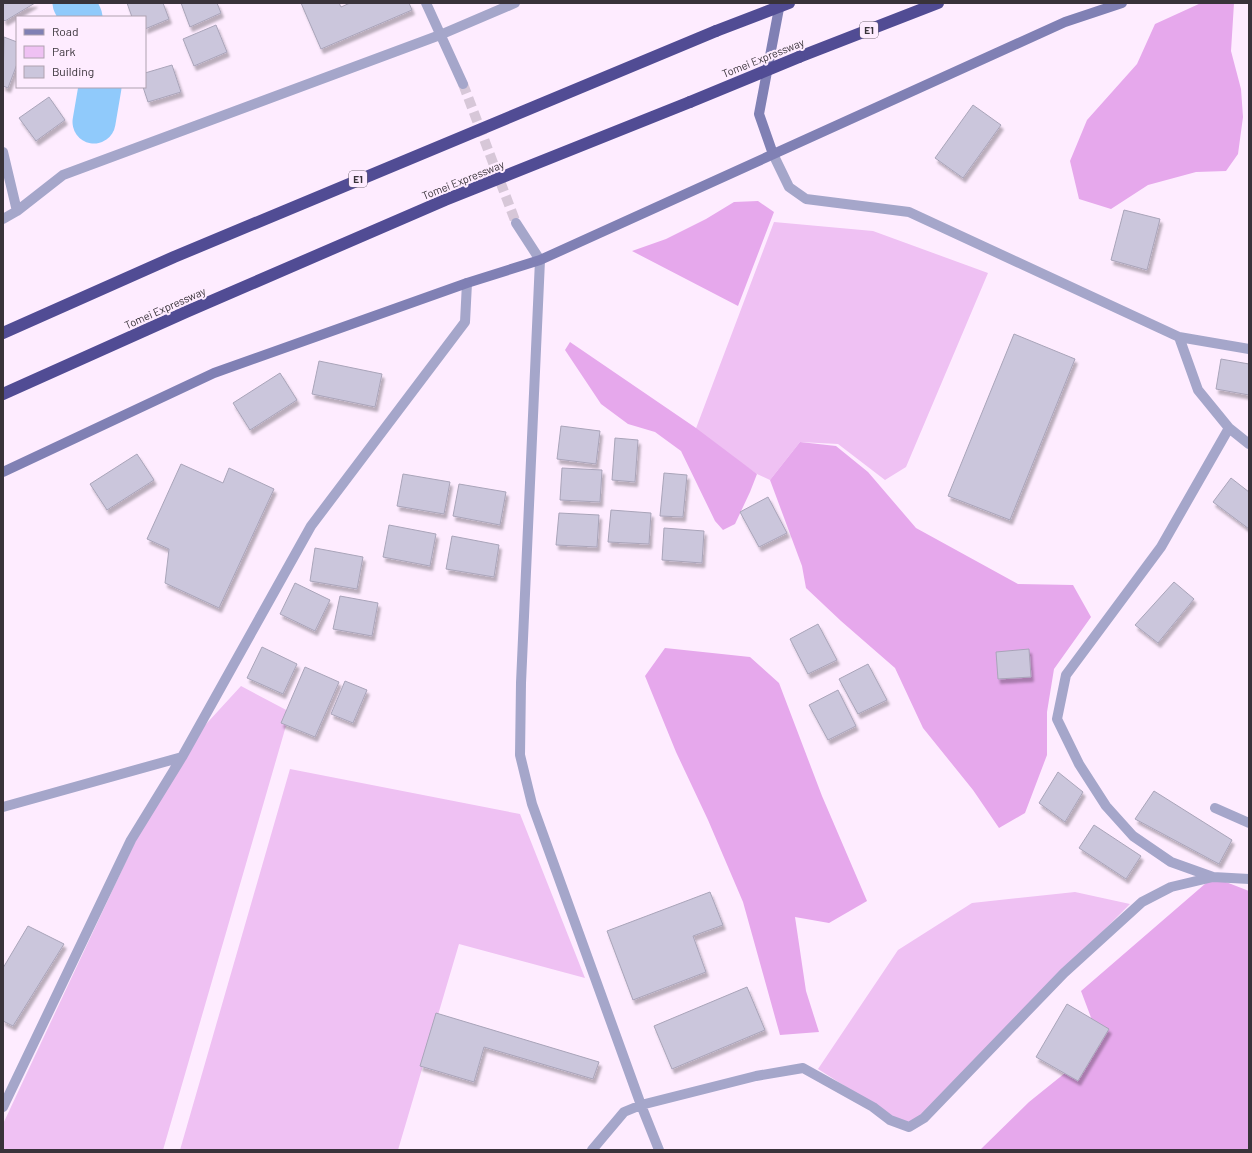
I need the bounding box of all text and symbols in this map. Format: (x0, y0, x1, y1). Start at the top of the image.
legend (16, 16, 146, 88)
road number: E1 (860, 22, 878, 38)
text: Road (52, 24, 79, 38)
street label: Tomei Expressway (720, 35, 806, 80)
text: Park (52, 44, 76, 58)
text: Building (52, 64, 94, 78)
street label: Tomei Expressway (420, 157, 506, 202)
road number: E1 (349, 171, 367, 187)
street label: Tomei Expressway (122, 284, 207, 331)

